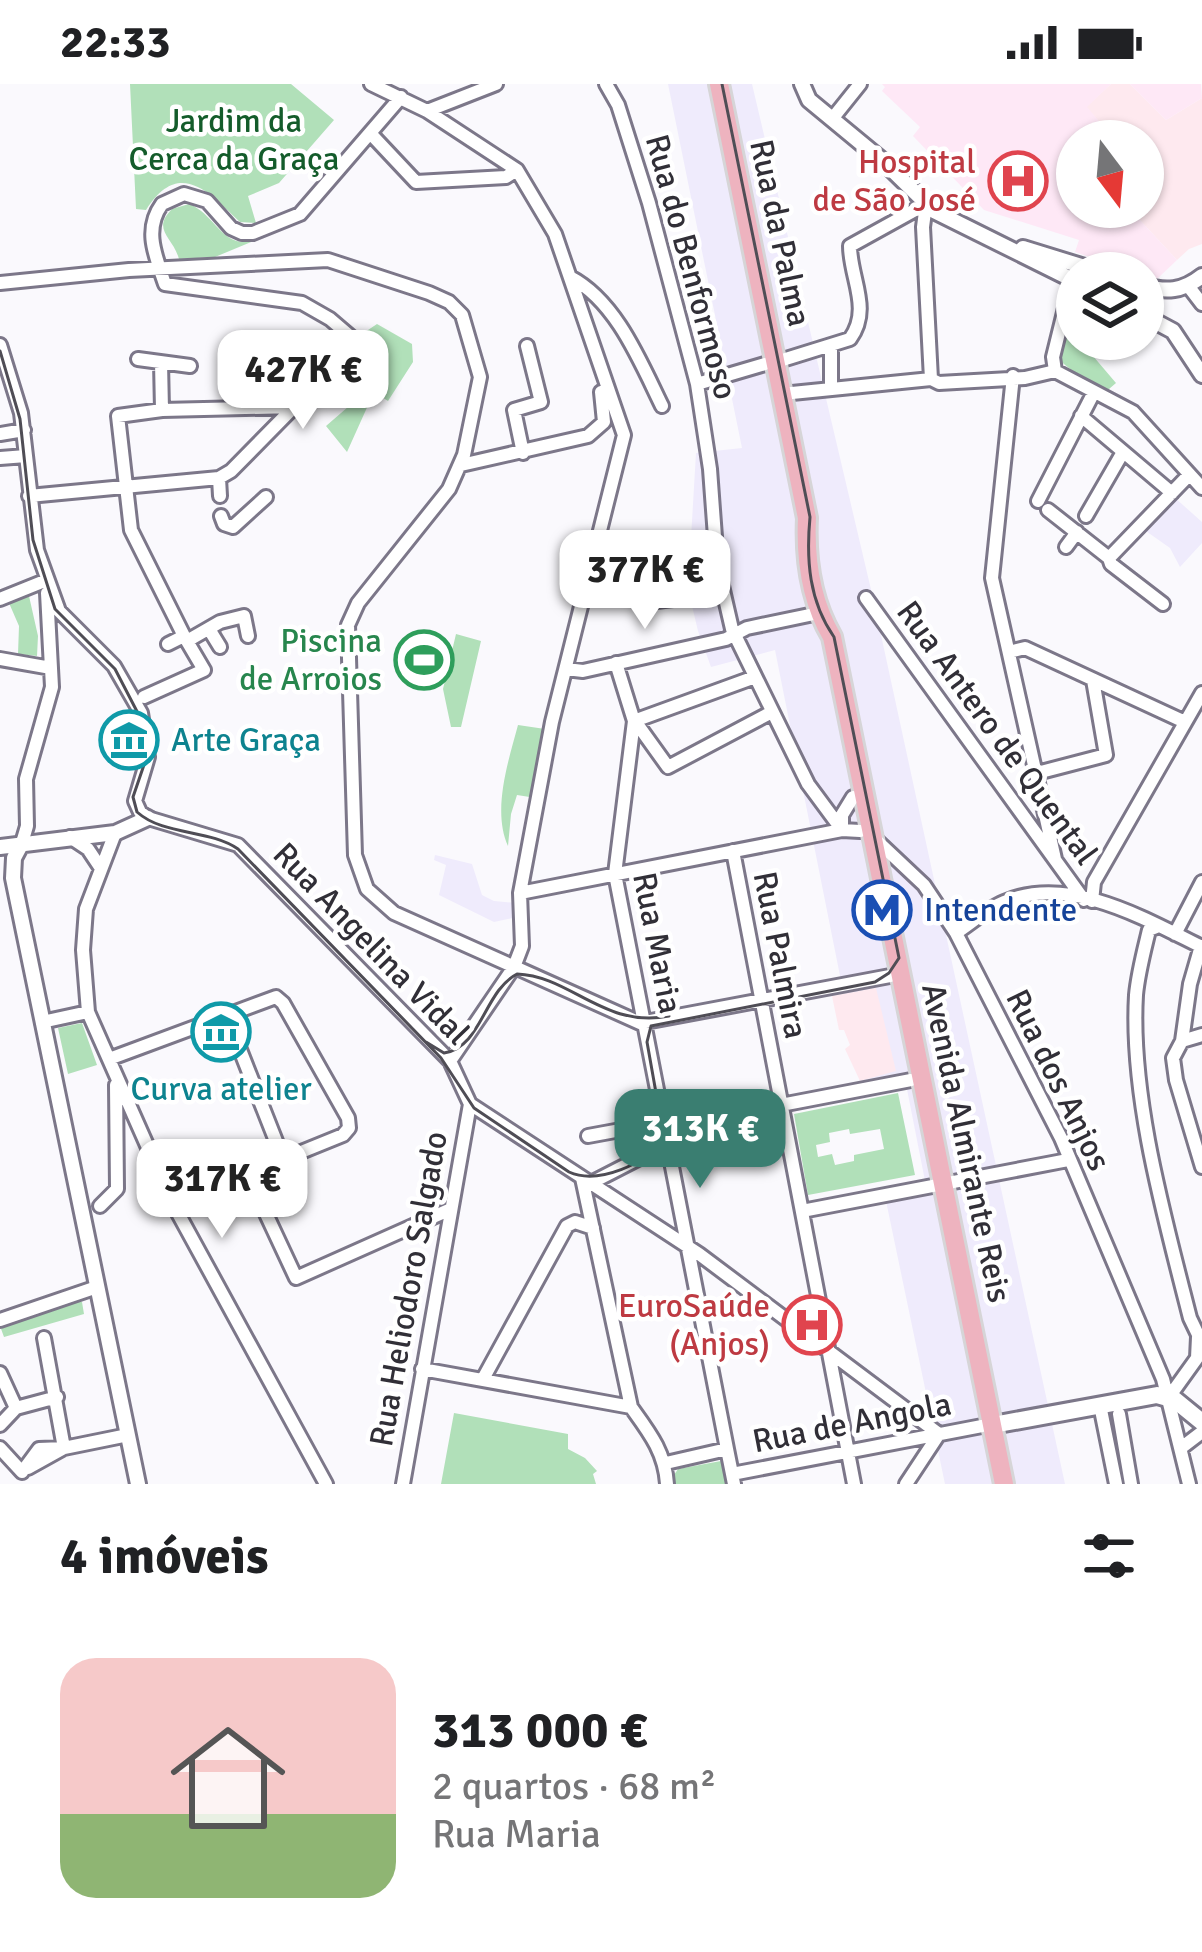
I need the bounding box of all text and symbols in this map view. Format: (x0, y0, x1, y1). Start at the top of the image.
text: 22:33 (60, 15, 170, 70)
park label: Jardim da Cerca da Graça (129, 101, 339, 180)
north arrow (1056, 120, 1164, 228)
map controls (1056, 120, 1164, 360)
street label: Rua do Benformoso (636, 130, 746, 404)
street label: Rua da Palma (740, 136, 820, 330)
place label: Hospital de São José (812, 142, 976, 221)
hospital icon: Hospital de São José (987, 150, 1049, 212)
button: layers (1056, 252, 1164, 360)
pin: 427K € (205, 330, 401, 432)
text: 427K € (244, 345, 362, 393)
pin: 377K € (547, 530, 743, 632)
text: 377K € (586, 545, 704, 593)
street label: Rua Antero de Quental (887, 593, 1107, 873)
place label: Piscina de Arroios (239, 621, 382, 700)
sports icon: Piscina de Arroios (393, 629, 455, 691)
museum icon: Arte Graça (98, 709, 160, 771)
place label: Arte Graça (171, 720, 321, 761)
street label: Rua Angelina Vidal (264, 834, 478, 1054)
street label: Rua Palmira (744, 868, 816, 1042)
street label: Rua Maria (623, 869, 691, 1017)
metro station icon: Intendente (851, 879, 913, 941)
place label: Intendente (924, 890, 1077, 931)
street label: Avenida Almirante Reis (912, 980, 1020, 1306)
street label: Rua dos Anjos (997, 983, 1119, 1177)
museum icon: Curva atelier (190, 1001, 252, 1063)
place label: Curva atelier (130, 1069, 312, 1110)
pin: 313K € (602, 1089, 798, 1191)
text: 313K € (641, 1104, 759, 1152)
street label: Rua Heliodoro Salgado (361, 1128, 457, 1450)
pin: 317K € (124, 1139, 320, 1241)
text: 317K € (163, 1154, 281, 1202)
place label: EuroSaúde (Anjos) (618, 1286, 770, 1365)
hospital icon: EuroSaúde (Anjos) (781, 1294, 843, 1356)
street label: Rua de Angola (749, 1384, 955, 1462)
icon: filters (1076, 1523, 1142, 1589)
text: 4 imóveis (60, 1525, 269, 1588)
text: 313 000 € (432, 1699, 647, 1762)
icon: home (156, 1706, 300, 1850)
text: 2 quartos · 68 m² (432, 1762, 716, 1810)
text: Rua Maria (432, 1810, 601, 1858)

